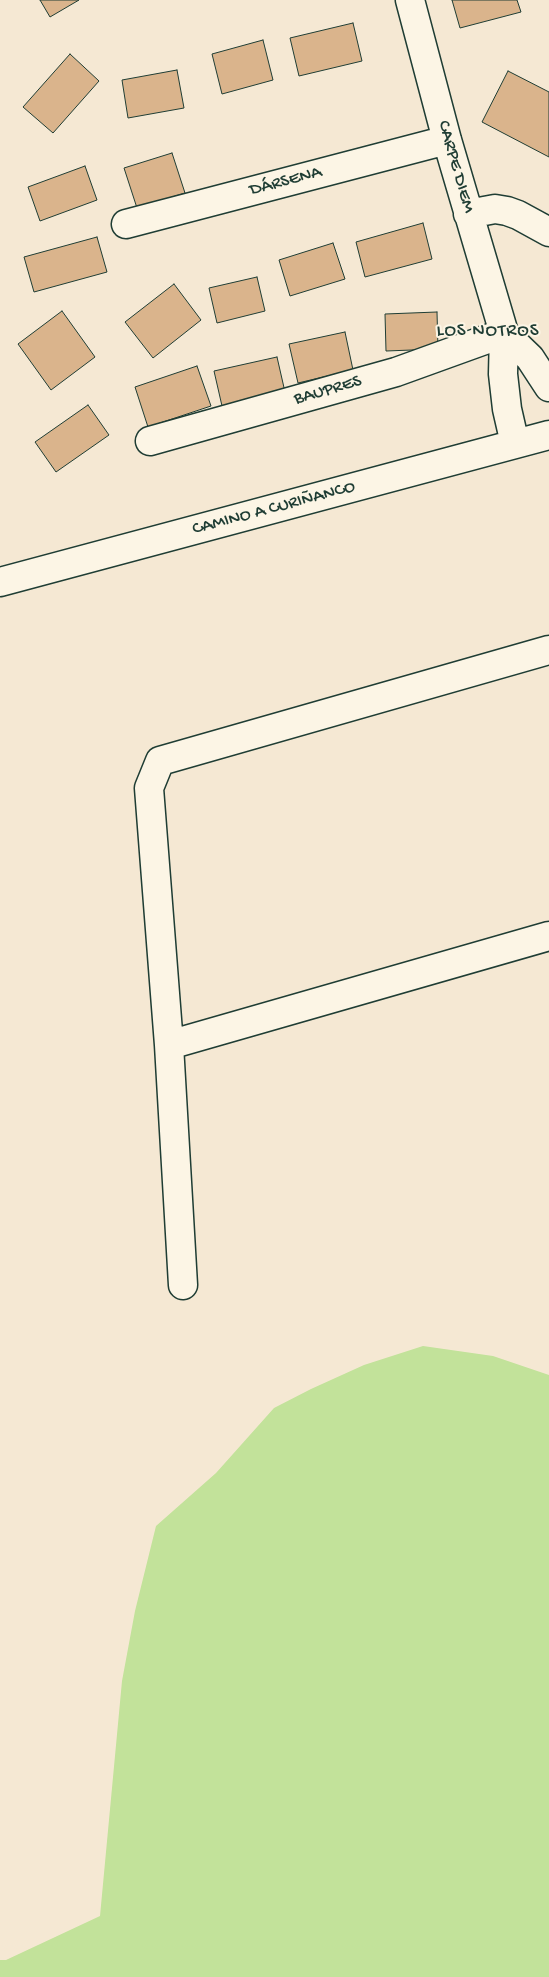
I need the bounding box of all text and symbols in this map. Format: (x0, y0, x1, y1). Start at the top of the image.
street label: CARPE DIEM (432, 118, 478, 216)
street label: DÁRSENA (248, 162, 324, 202)
district label: LOS NOTROS (435, 321, 541, 343)
street label: BAUPRES (292, 371, 364, 411)
street label: CAMINO A CURIÑANCO (190, 477, 358, 541)

